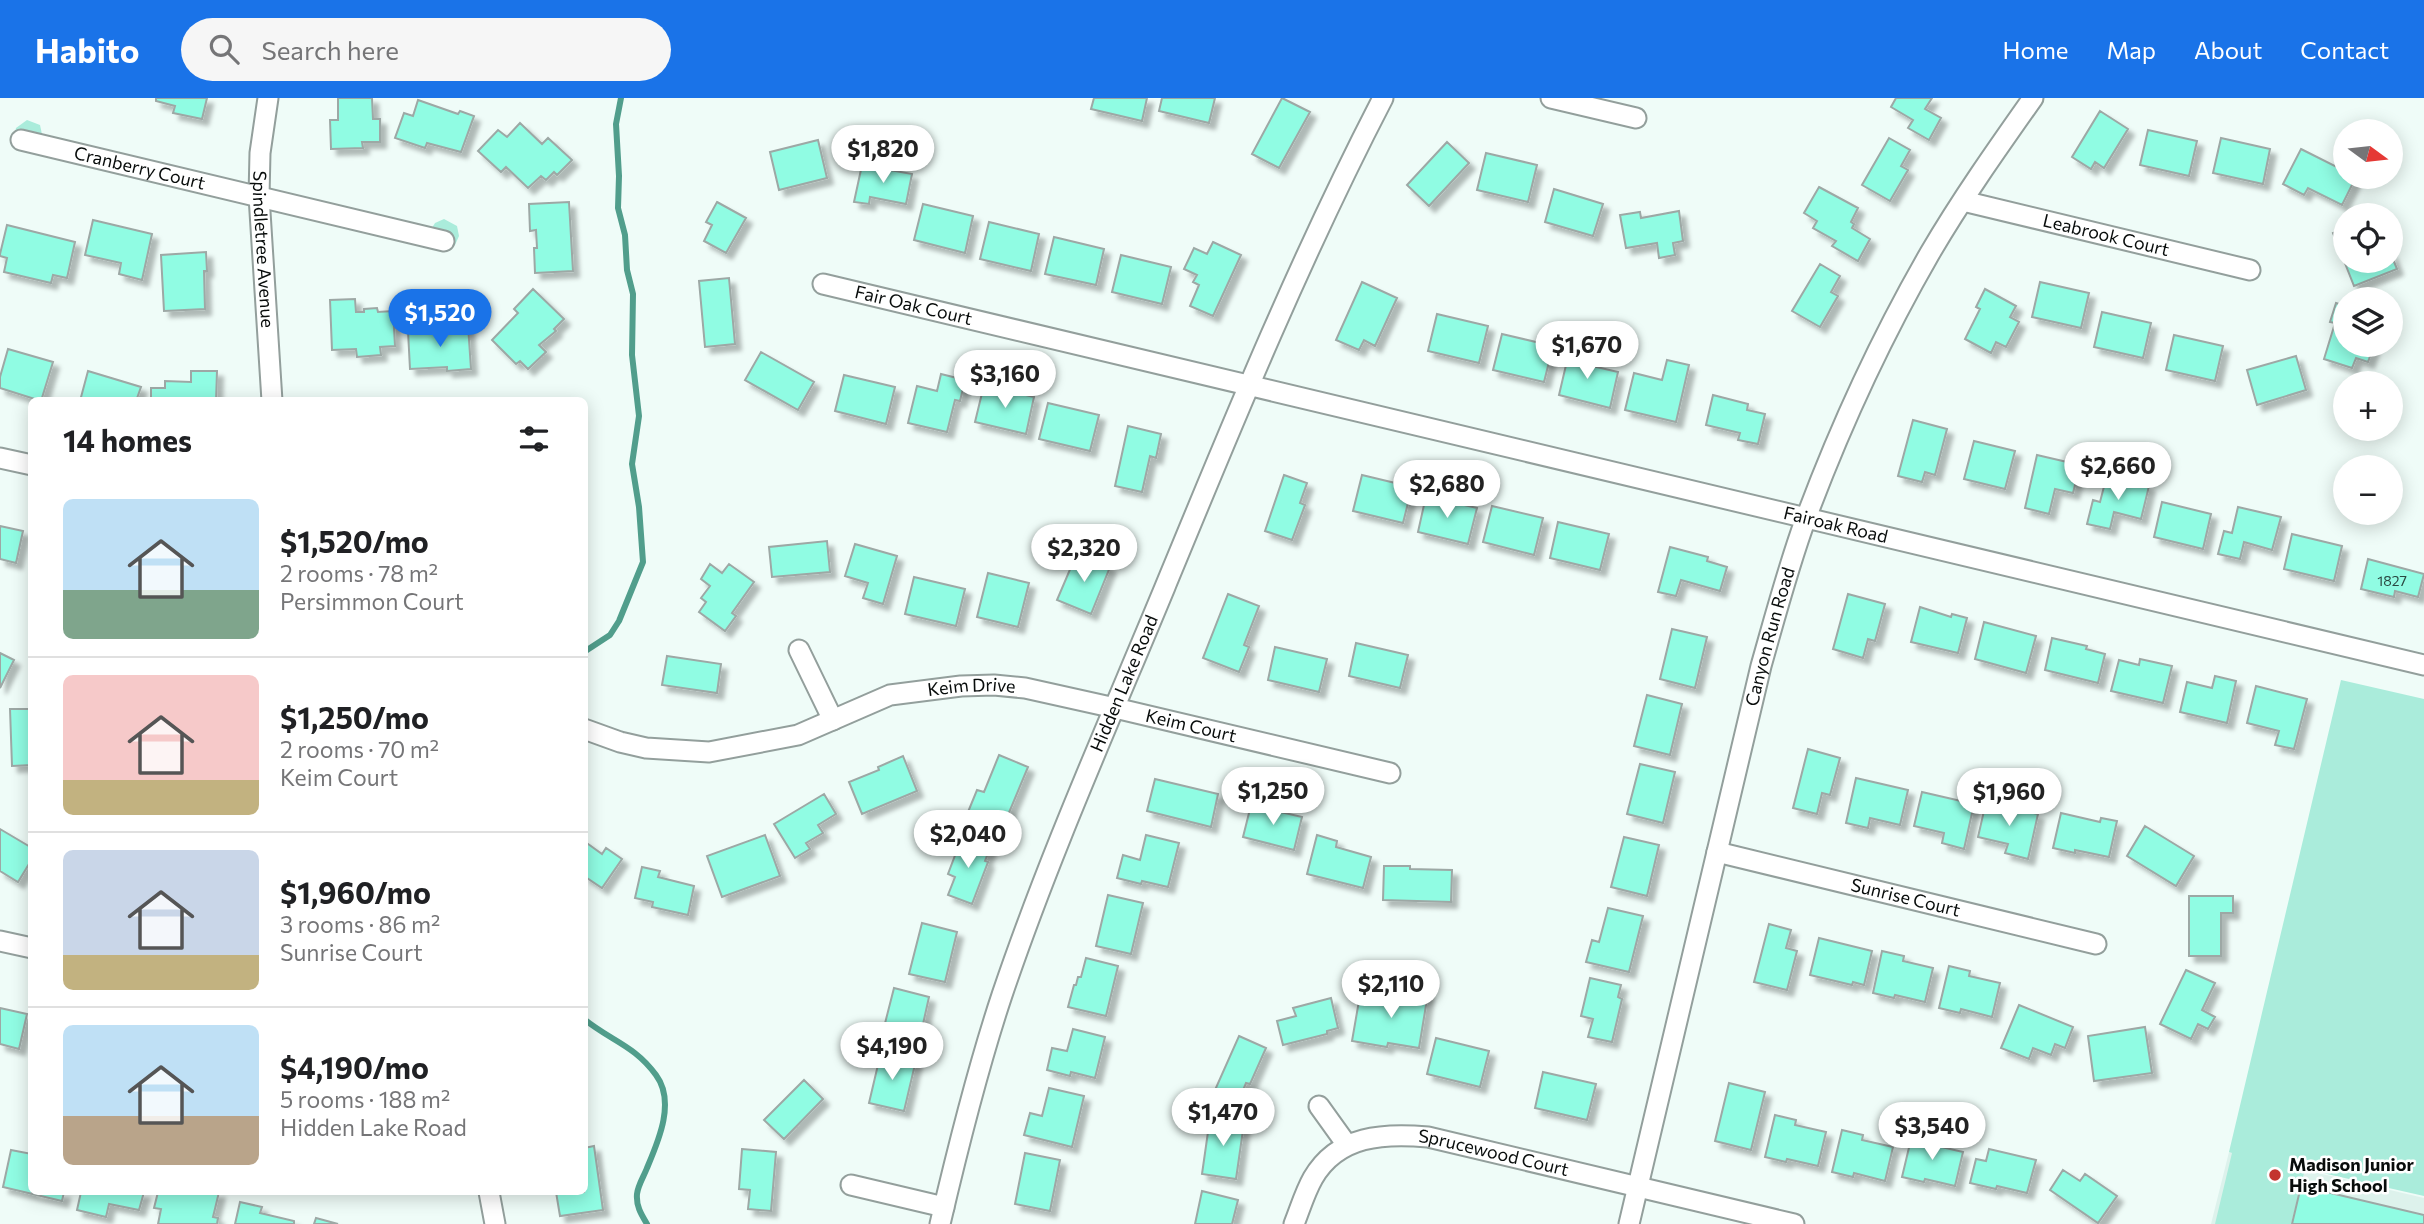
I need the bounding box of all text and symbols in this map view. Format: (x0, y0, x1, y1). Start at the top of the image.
search box (181, 18, 671, 81)
text: Habito (35, 29, 139, 70)
icon: search (205, 30, 243, 68)
text: Search here (261, 34, 399, 65)
text: Home (2003, 35, 2069, 64)
text: Map (2107, 35, 2156, 64)
text: About (2194, 35, 2262, 64)
text: Contact (2300, 35, 2389, 64)
north arrow (2333, 119, 2403, 189)
map controls (2333, 119, 2403, 525)
pin: $1,820 (826, 126, 940, 185)
text: $1,820 (847, 134, 919, 162)
street label: Cranberry Court (72, 141, 208, 194)
street label: Spindletree Avenue (249, 171, 279, 328)
button: locate (2333, 203, 2403, 273)
street label: Leabrook Court (2041, 209, 2172, 260)
street label: Fair Oak Court (853, 280, 975, 329)
button: layers (2333, 287, 2403, 357)
pin: $1,520 (383, 289, 497, 349)
text: $1,520 (404, 298, 476, 326)
pin: $1,670 (1530, 322, 1644, 381)
text: $1,670 (1552, 330, 1622, 358)
pin: $3,160 (948, 350, 1062, 410)
text: $3,160 (970, 359, 1040, 387)
button: + (2333, 371, 2403, 441)
icon: filters (515, 420, 553, 458)
text: 14 homes (63, 421, 192, 458)
pin: $2,660 (2061, 442, 2175, 502)
text: $2,660 (2080, 451, 2156, 479)
button: − (2333, 455, 2403, 525)
pin: $2,680 (1390, 460, 1504, 520)
text: $2,680 (1409, 469, 1485, 497)
street label: Fairoak Road (1782, 501, 1890, 547)
text: $1,520/mo (280, 522, 429, 559)
pin: $2,320 (1027, 524, 1141, 584)
icon: home (119, 527, 203, 611)
text: $2,320 (1047, 533, 1121, 561)
text: 2 rooms · 78 m² (280, 559, 438, 587)
street label: Canyon Run Road (1740, 564, 1799, 708)
house number: 1827 (2377, 572, 2407, 589)
text: Persimmon Court (280, 587, 464, 615)
street label: Hidden Lake Road (1085, 611, 1162, 755)
street label: Keim Drive (926, 673, 1017, 700)
text: $1,250/mo (280, 698, 429, 735)
icon: home (119, 703, 203, 787)
street label: Keim Court (1144, 704, 1239, 746)
text: 2 rooms · 70 m² (280, 735, 439, 763)
text: Keim Court (280, 763, 398, 791)
pin: $1,250 (1216, 768, 1330, 827)
pin: $1,960 (1952, 768, 2066, 828)
text: $1,250 (1237, 776, 1309, 804)
text: $1,960 (1973, 777, 2045, 805)
pin: $2,040 (911, 810, 1025, 870)
text: $2,040 (930, 819, 1006, 847)
text: $1,960/mo (280, 873, 431, 910)
street label: Sunrise Court (1849, 873, 1963, 921)
icon: home (119, 878, 203, 962)
text: 3 rooms · 86 m² (280, 910, 440, 938)
text: Sunrise Court (280, 938, 423, 966)
pin: $2,110 (1334, 960, 1448, 1020)
text: $2,110 (1358, 969, 1424, 997)
pin: $4,190 (835, 1023, 949, 1082)
text: $4,190 (856, 1031, 928, 1059)
text: $4,190/mo (280, 1048, 429, 1085)
icon: home (119, 1053, 203, 1137)
text: 5 rooms · 188 m² (280, 1085, 450, 1113)
pin: $1,470 (1166, 1088, 1280, 1148)
text: $1,470 (1188, 1097, 1258, 1125)
pin: $3,540 (1875, 1102, 1989, 1162)
text: $3,540 (1895, 1111, 1969, 1139)
text: Hidden Lake Road (280, 1113, 467, 1141)
street label: Sprucewood Court (1418, 1124, 1571, 1180)
place label: Madison Junior High School (2289, 1153, 2414, 1196)
marker: Madison Junior High School (2267, 1167, 2283, 1183)

